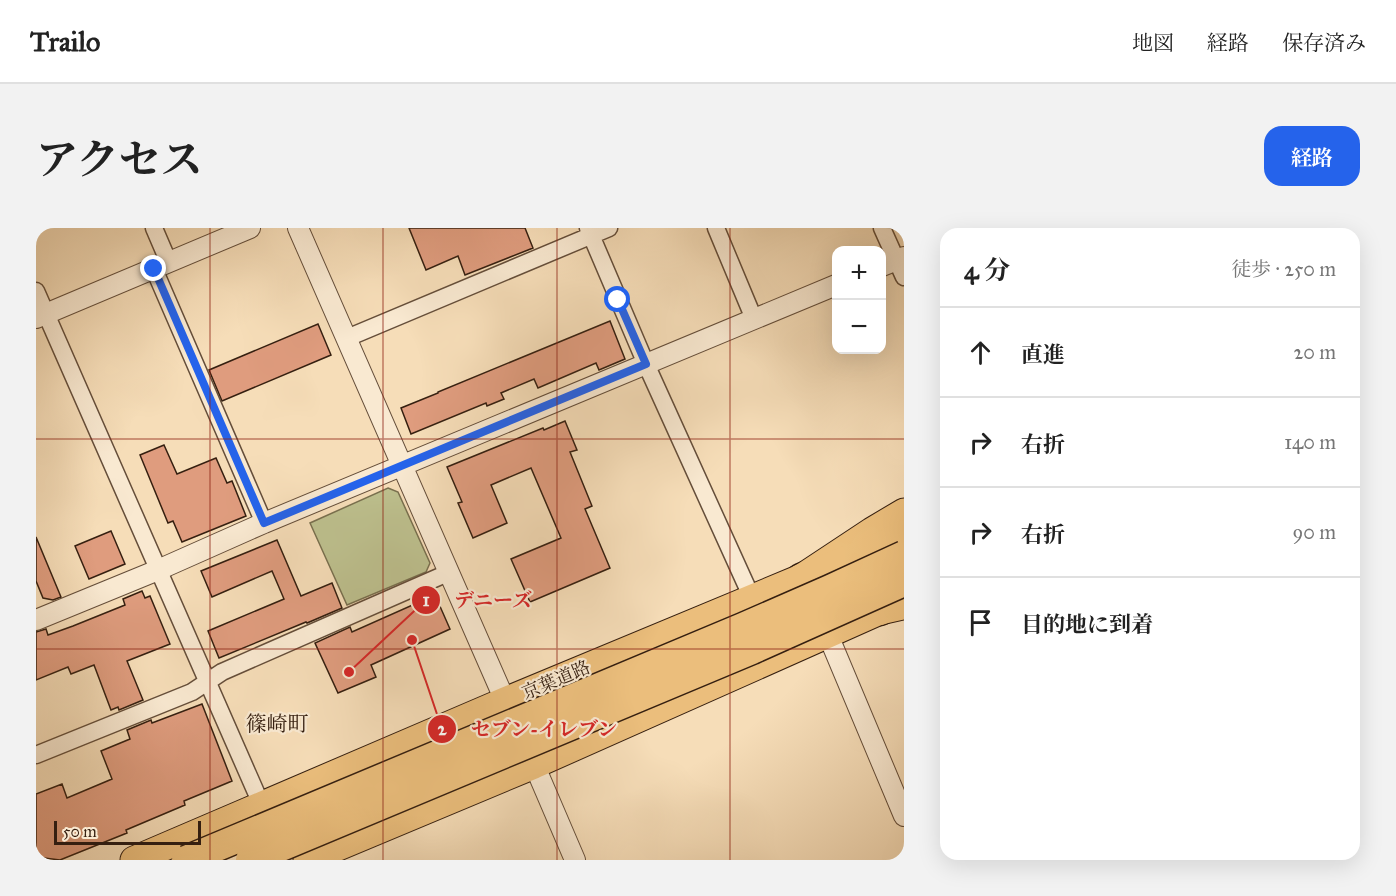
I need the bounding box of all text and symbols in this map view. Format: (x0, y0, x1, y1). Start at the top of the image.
text: Trailo (30, 24, 100, 59)
text: 地図 (1132, 30, 1174, 56)
text: 経路 (1207, 30, 1249, 56)
text: 保存済み (1282, 30, 1366, 56)
button: 経路 (1264, 126, 1360, 186)
text: アクセス (36, 134, 203, 186)
map controls (832, 246, 886, 354)
button: + (832, 246, 886, 300)
text: 4 分 (964, 254, 1010, 286)
route end (140, 255, 166, 281)
text: 徒歩 · 250 m (1231, 257, 1336, 281)
route start (604, 286, 630, 312)
button: − (832, 300, 886, 354)
icon: ahead (964, 336, 997, 369)
text: 20 m (1293, 340, 1336, 364)
text: 直進 (1021, 341, 1065, 368)
icon: right (964, 426, 997, 459)
text: 140 m (1284, 430, 1336, 454)
text: 右折 (1021, 431, 1065, 458)
icon: right (964, 516, 997, 549)
text: 90 m (1293, 520, 1336, 544)
text: 右折 (1021, 521, 1065, 548)
callout: デニーズ (411, 581, 545, 619)
text: デニーズ (454, 588, 532, 612)
text: 1 (422, 589, 430, 611)
icon: arrive (964, 606, 997, 639)
text: 目的地に到着 (1021, 611, 1153, 638)
street label: 京葉道路 (519, 656, 593, 704)
callout: セブン-イレブン (427, 710, 630, 748)
district label: 篠崎町 (246, 711, 309, 737)
text: セブン-イレブン (471, 717, 617, 741)
text: 2 (438, 718, 448, 740)
scale bar (54, 818, 201, 846)
text: 50 m (63, 822, 97, 841)

